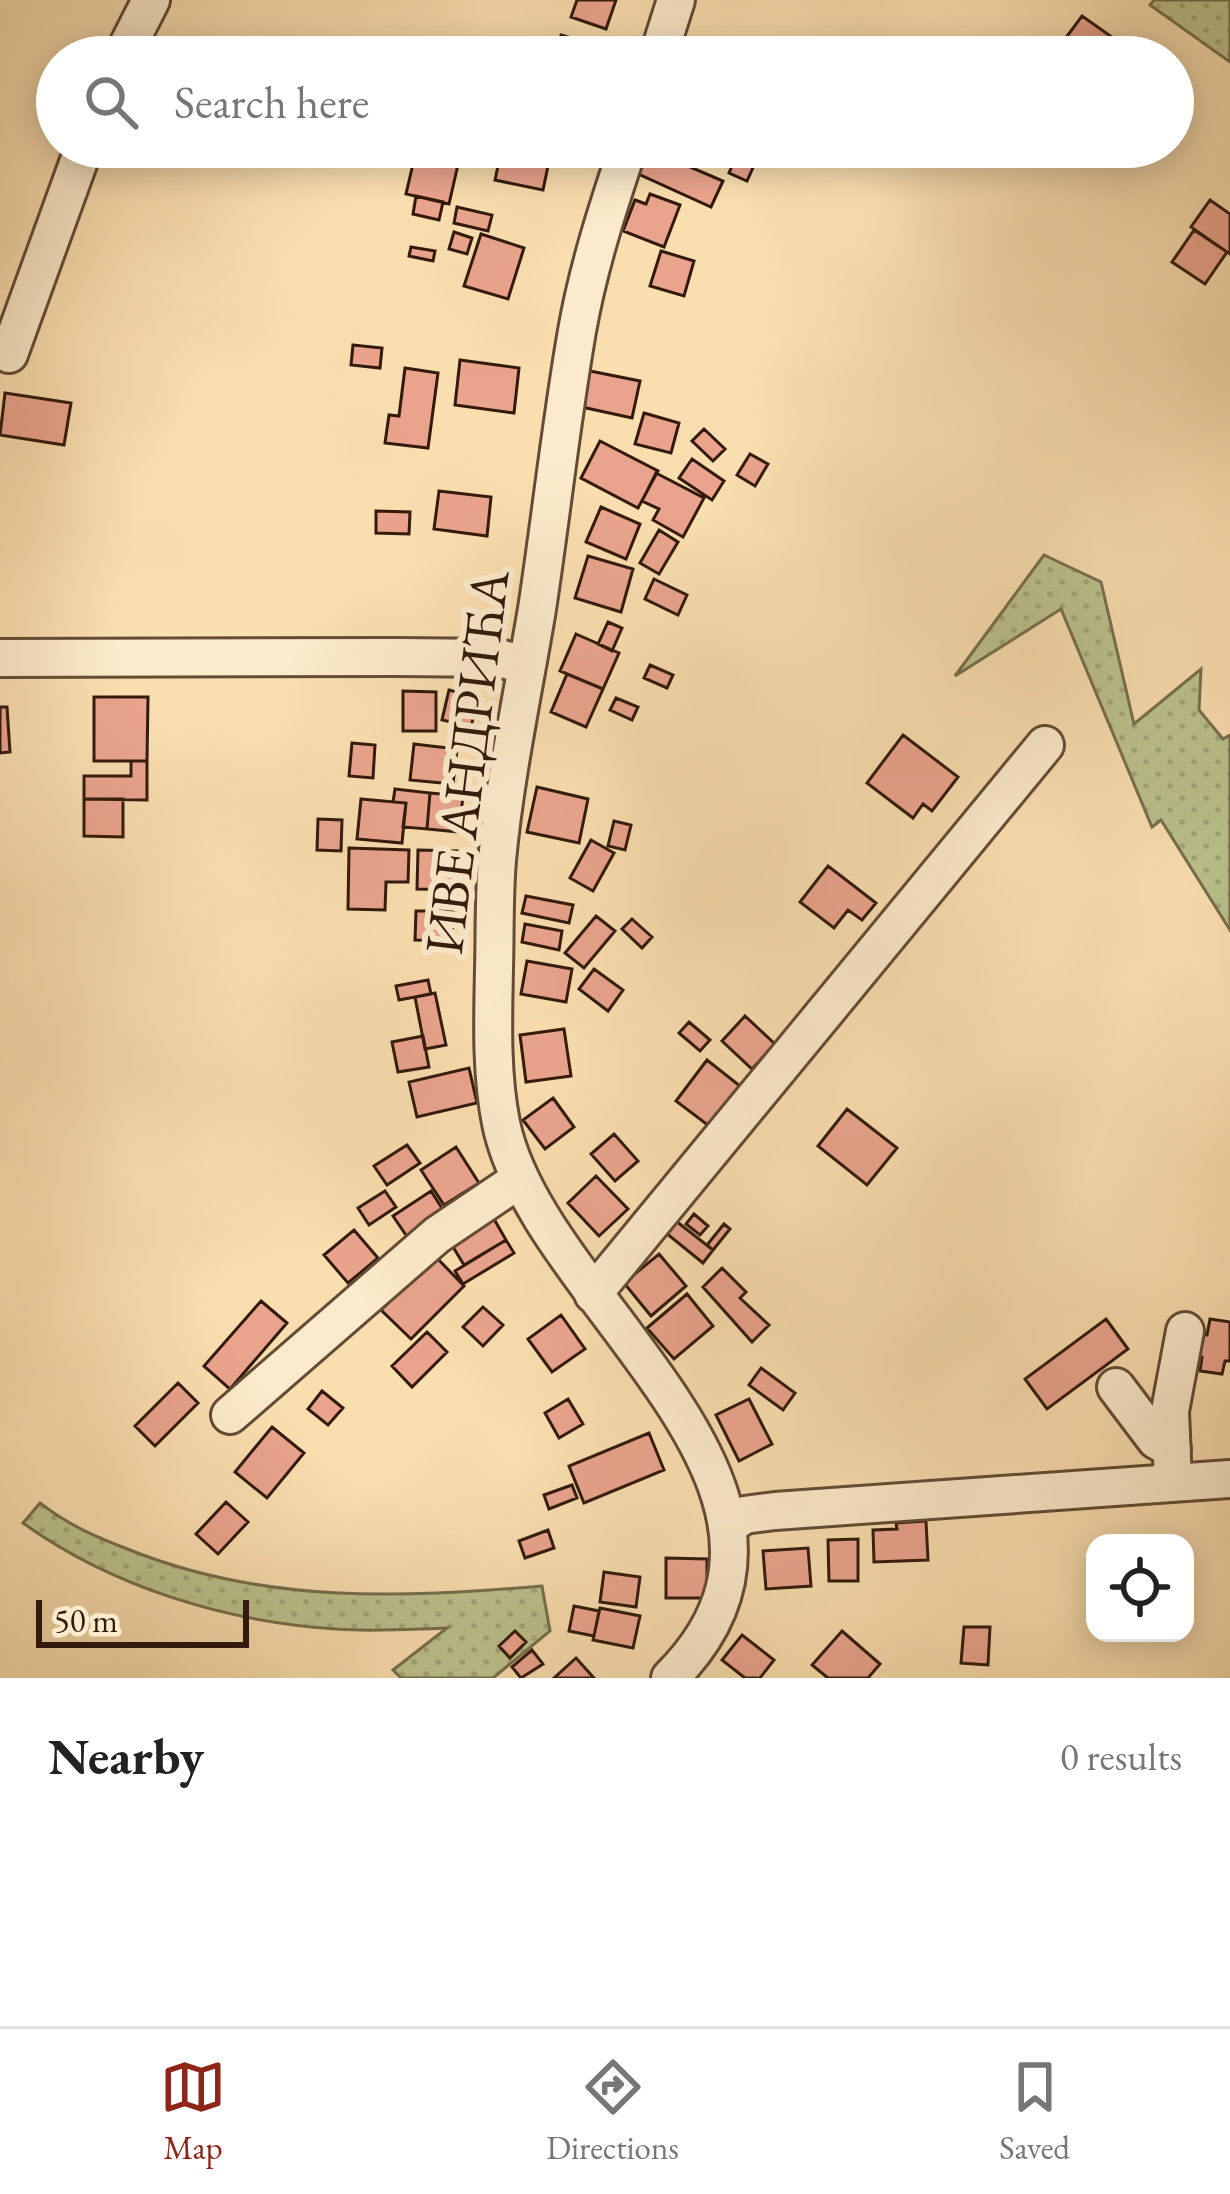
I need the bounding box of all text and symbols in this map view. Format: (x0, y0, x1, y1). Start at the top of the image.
search box (36, 36, 1194, 168)
icon: search (78, 69, 144, 135)
text: Search here (174, 73, 369, 131)
street label: ИВЕ АНДРИЋА (408, 565, 524, 958)
map controls (1086, 1534, 1194, 1642)
button: locate (1086, 1534, 1194, 1642)
scale bar (36, 1594, 249, 1647)
text: 50 m (54, 1599, 118, 1642)
text: Nearby (48, 1723, 204, 1789)
text: 0 results (1060, 1731, 1182, 1782)
tab: Map (160, 2054, 226, 2169)
tab: Directions (546, 2054, 679, 2169)
tab: Saved (999, 2054, 1070, 2169)

